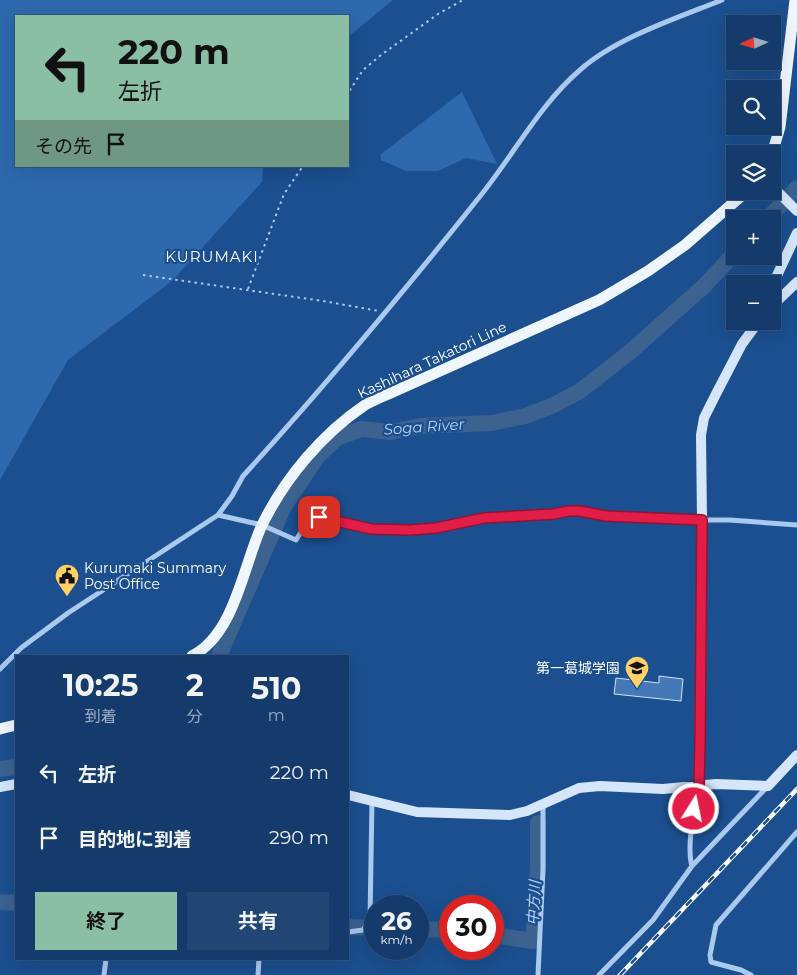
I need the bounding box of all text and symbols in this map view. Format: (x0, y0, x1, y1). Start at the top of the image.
north arrow (726, 15, 781, 70)
map controls (726, 15, 781, 330)
text: 220 m (118, 30, 230, 73)
icon: left (35, 35, 100, 100)
text: 左折 (118, 78, 162, 105)
button: search (726, 80, 781, 135)
icon: arrive (102, 130, 130, 158)
text: その先 (35, 135, 92, 158)
button: layers (726, 145, 781, 200)
button: + (726, 210, 781, 265)
district label: KURUMAKI (165, 247, 259, 266)
button: − (726, 275, 781, 330)
street label: Kashihara Takatori Line (355, 318, 509, 402)
water label: Soga River (383, 414, 466, 439)
pin (298, 496, 340, 538)
icon: arrive (305, 503, 333, 531)
place label: Kurumaki Summary Post Office (84, 559, 227, 593)
public building icon: Kurumaki Summary Post Office (54, 563, 80, 597)
school or university icon: 第一葛城学園 (624, 655, 650, 689)
place label: 第一葛城学園 (536, 659, 620, 677)
text: 10:25 (63, 667, 138, 704)
text: 2 (186, 667, 204, 704)
text: 510 (251, 670, 301, 707)
text: m (268, 706, 285, 725)
text: 到着 (84, 707, 116, 726)
text: 分 (187, 707, 203, 726)
icon: left (35, 759, 63, 787)
text: 220 m (270, 761, 329, 784)
text: 左折 (78, 763, 116, 786)
position arrow (667, 782, 719, 834)
icon: arrive (35, 824, 63, 852)
text: 290 m (269, 826, 329, 849)
text: 目的地に到着 (78, 828, 192, 851)
water label: 中方川 (523, 878, 544, 926)
button: 終了 (35, 892, 177, 950)
button: 共有 (187, 892, 329, 950)
speed limit sign: 30 (439, 895, 504, 960)
text: 26 (381, 906, 412, 936)
text: km/h (380, 932, 413, 947)

